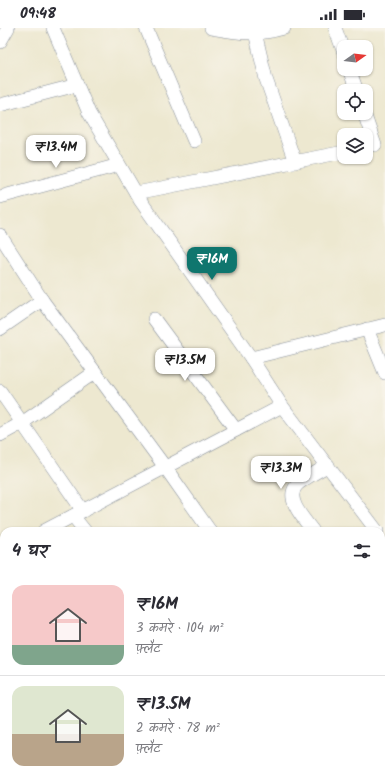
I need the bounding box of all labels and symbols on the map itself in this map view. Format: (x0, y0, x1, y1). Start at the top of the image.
north arrow (337, 40, 373, 76)
pin: ₹13.4M (23, 135, 89, 169)
pin: ₹16M (188, 247, 236, 281)
pin: ₹13.5M (152, 348, 218, 382)
pin: ₹13.3M (248, 456, 314, 490)

